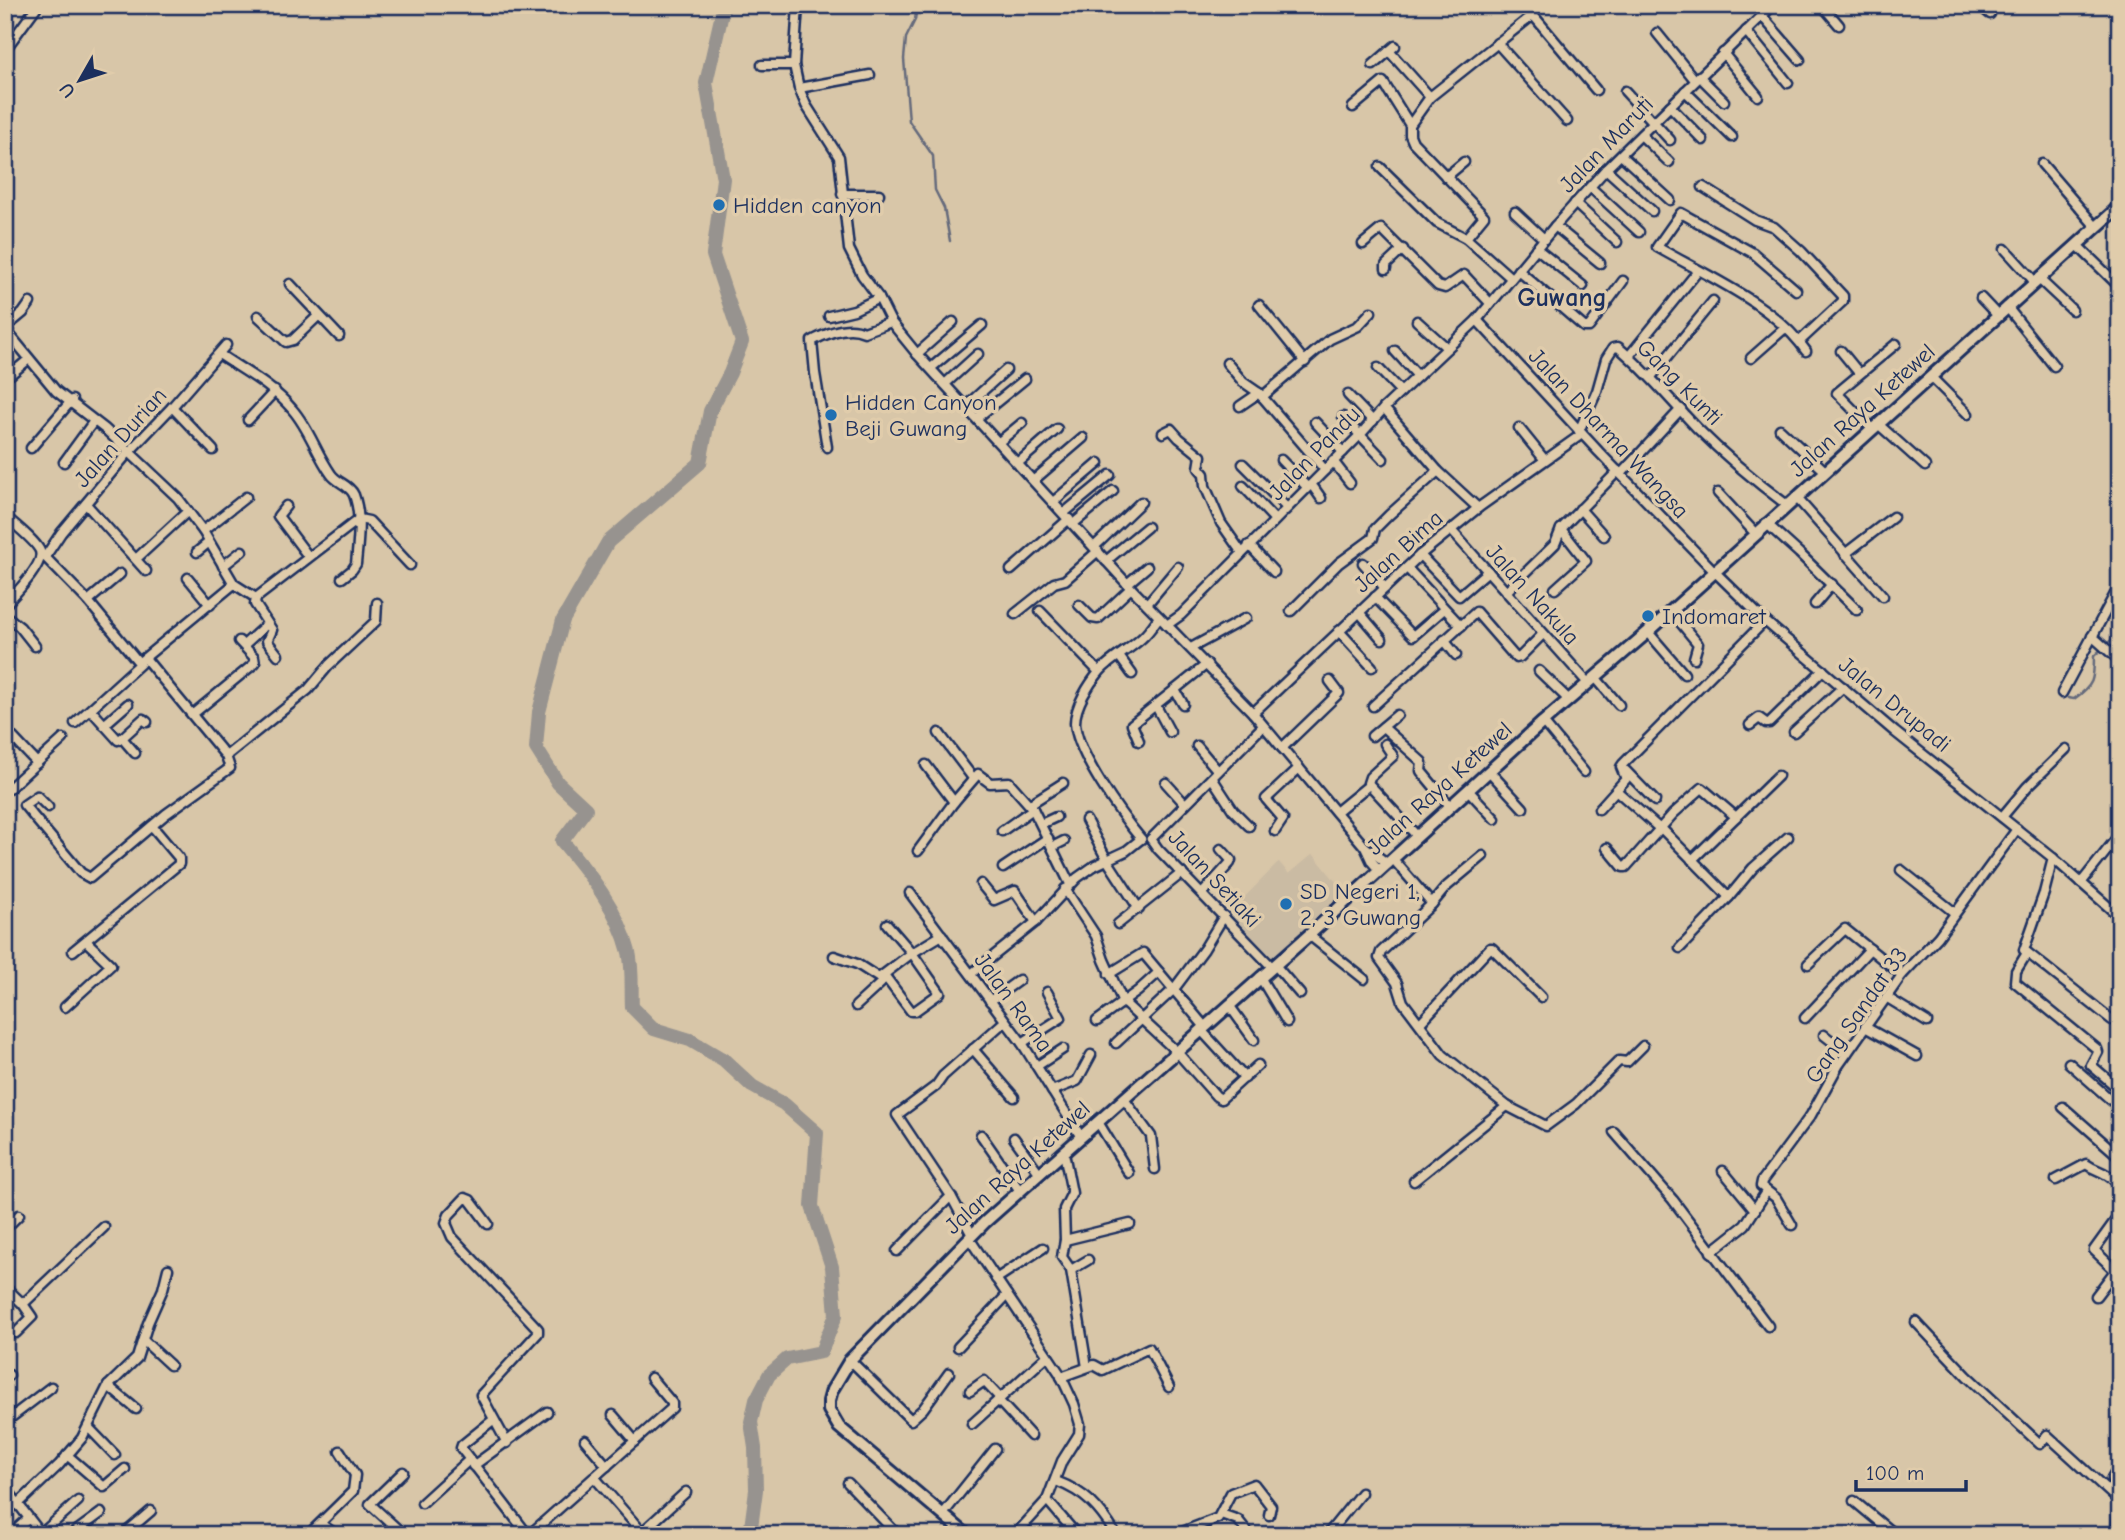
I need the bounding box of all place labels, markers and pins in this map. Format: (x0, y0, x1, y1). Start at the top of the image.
place label: Hidden canyon (733, 192, 882, 219)
marker: Hidden canyon (711, 197, 727, 213)
place label: Hidden Canyon Beji Guwang (845, 389, 997, 442)
marker: Hidden Canyon Beji Guwang (823, 407, 839, 423)
place label: Indomaret (1662, 603, 1767, 630)
marker: Indomaret (1640, 608, 1656, 624)
place label: SD Negeri 1, 2, 3 Guwang (1300, 878, 1421, 931)
marker: SD Negeri 1, 2, 3 Guwang (1278, 896, 1294, 912)

